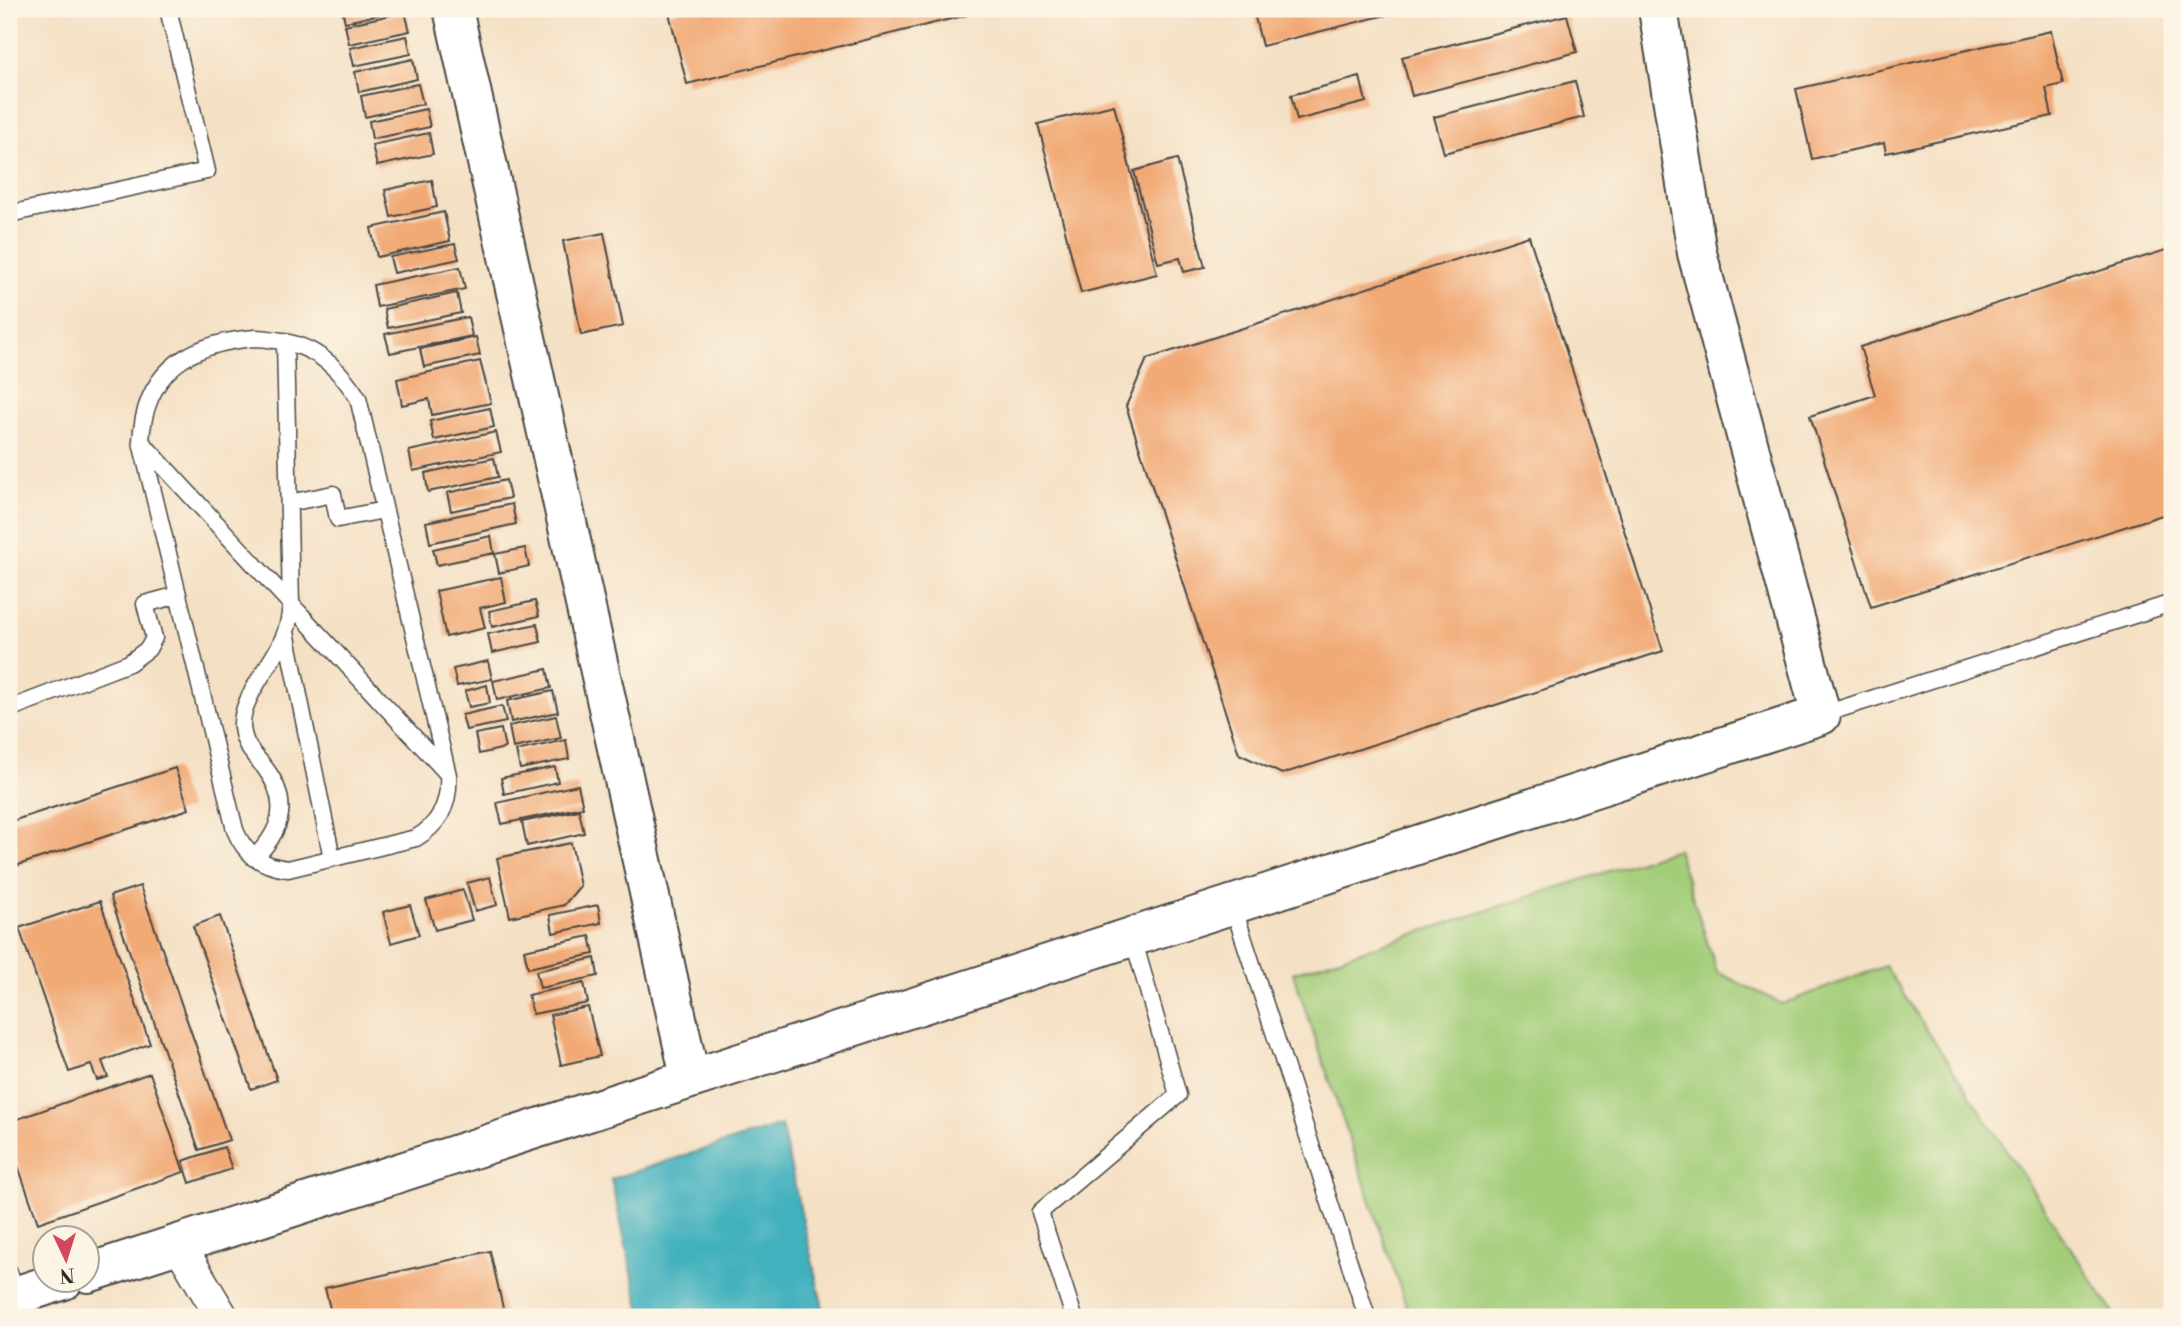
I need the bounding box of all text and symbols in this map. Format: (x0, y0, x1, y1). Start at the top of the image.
north arrow (32, 1224, 102, 1294)
text: N (59, 1262, 75, 1287)

